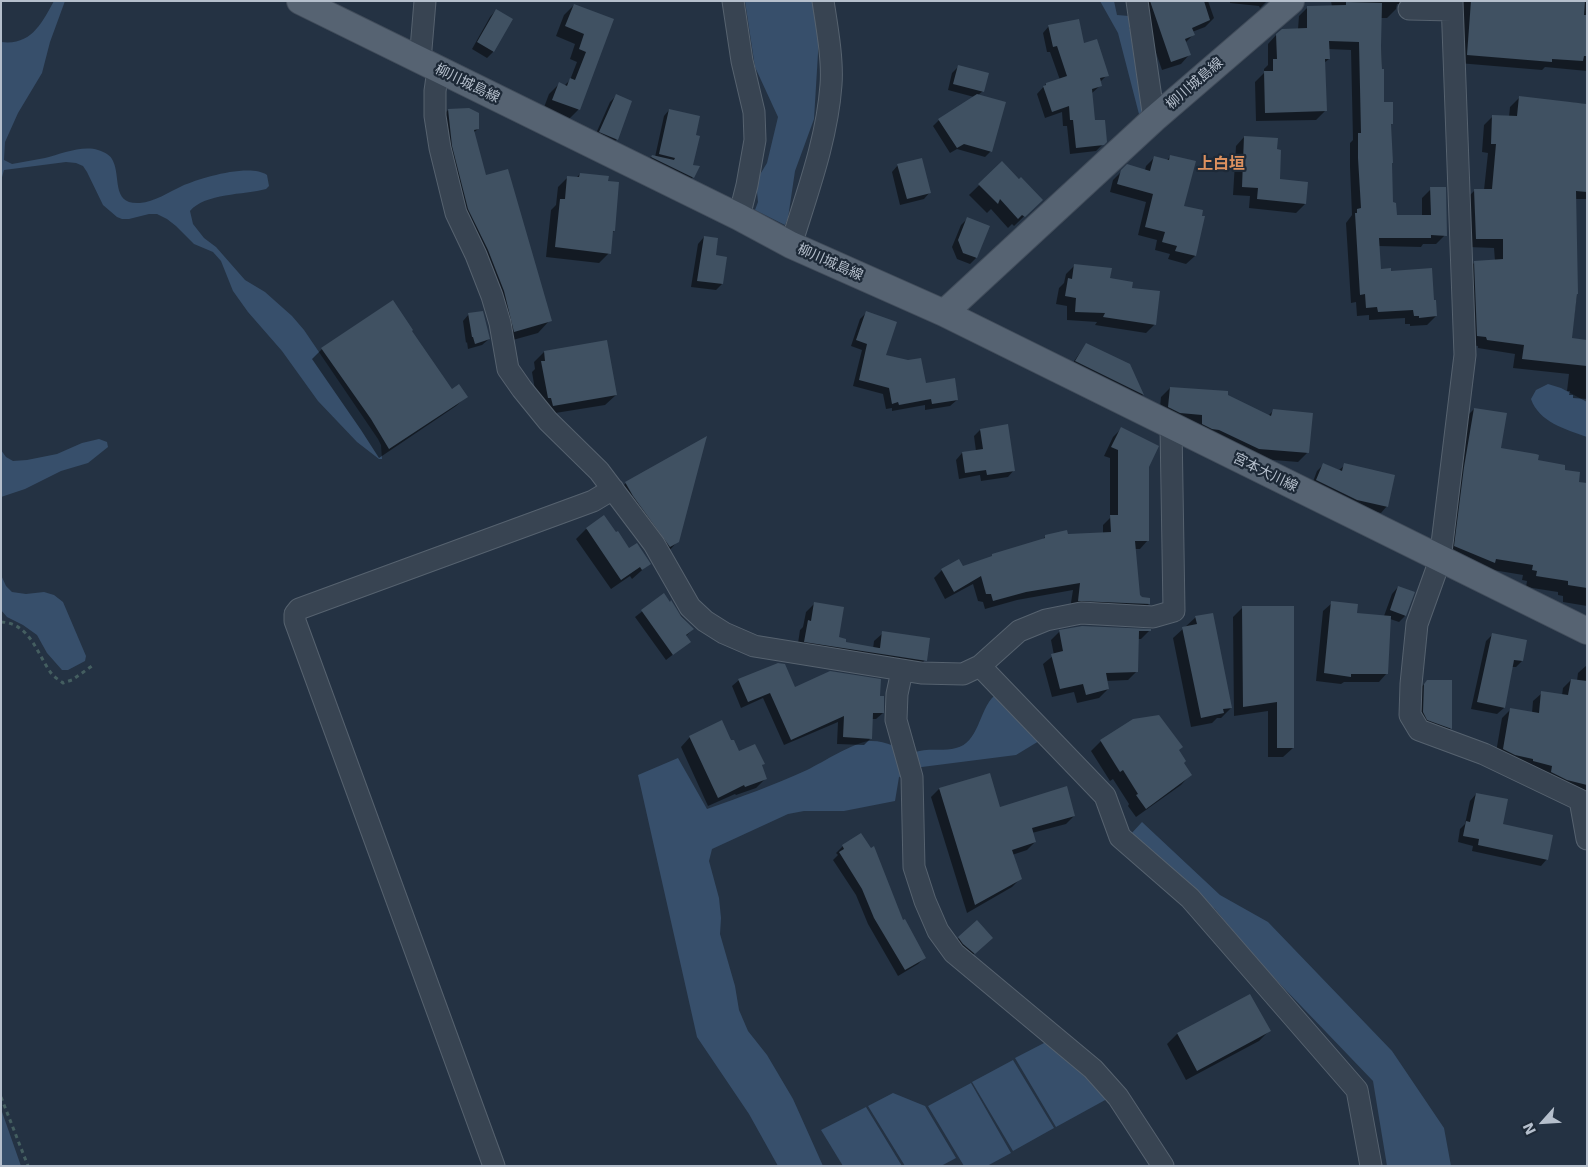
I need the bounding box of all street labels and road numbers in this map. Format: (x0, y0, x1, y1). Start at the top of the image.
street label: 柳川城島線 (1163, 55, 1227, 113)
street label: 柳川城島線 (432, 61, 502, 107)
street label: 柳川城島線 (795, 241, 865, 285)
street label: 宮本大川線 (1230, 450, 1300, 496)

